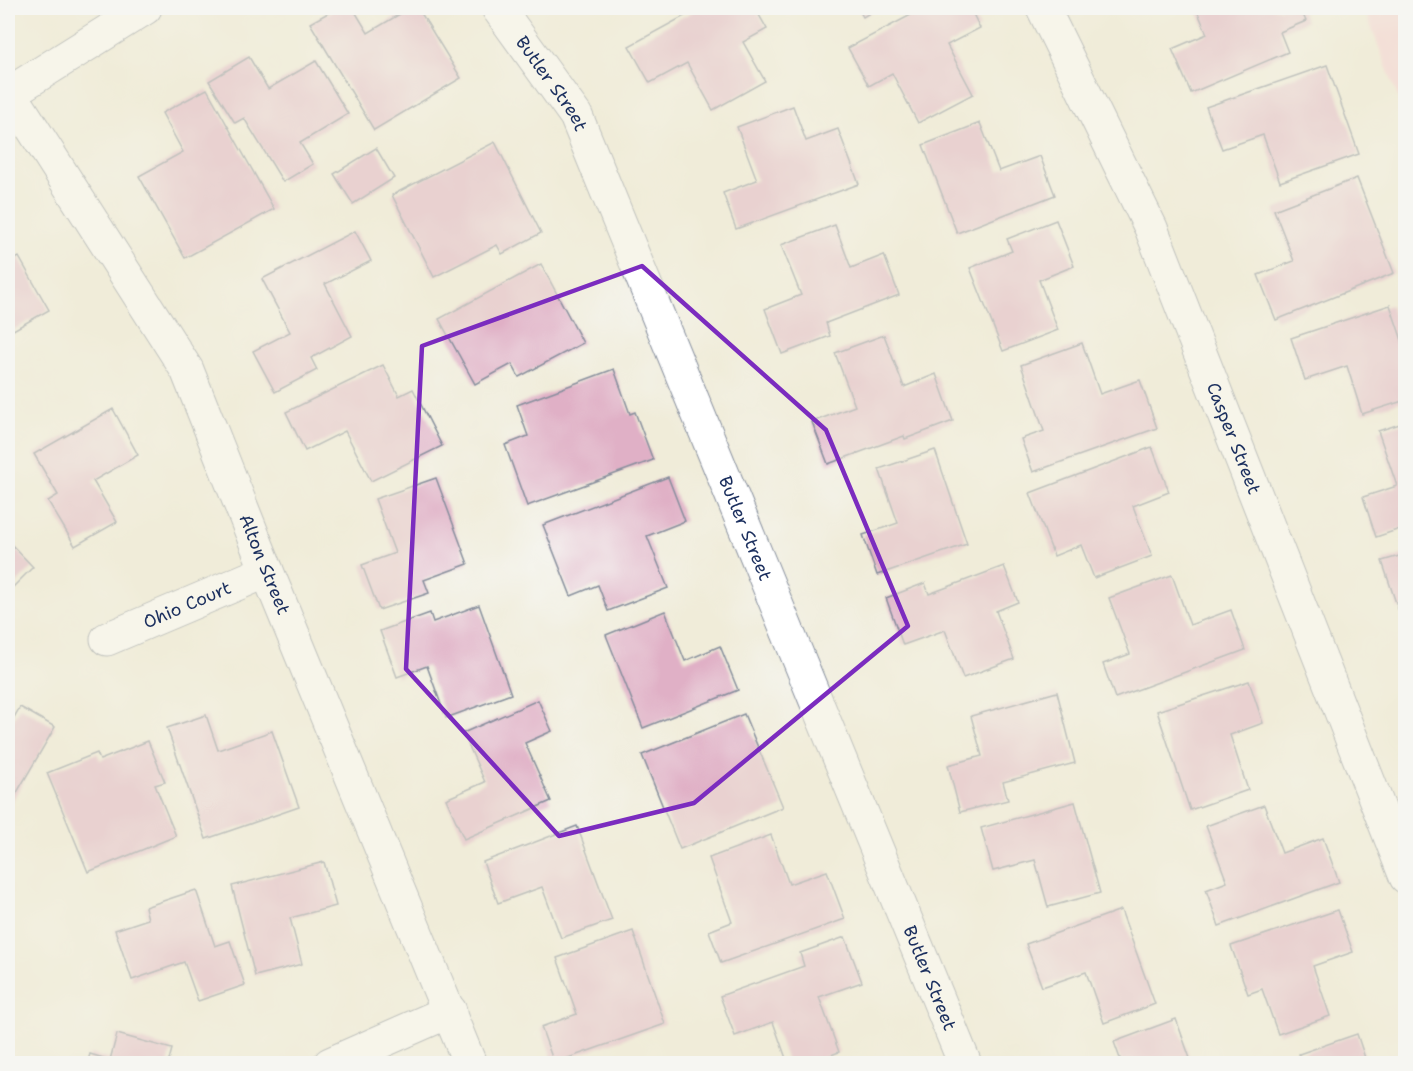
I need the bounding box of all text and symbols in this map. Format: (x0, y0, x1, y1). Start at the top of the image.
street label: Butler Street (510, 31, 593, 135)
street label: Casper Street (1201, 379, 1266, 498)
street label: Butler Street (713, 472, 777, 585)
street label: Alton Street (234, 510, 296, 618)
street label: Ohio Court (139, 576, 235, 634)
street label: Butler Street (898, 922, 962, 1034)

